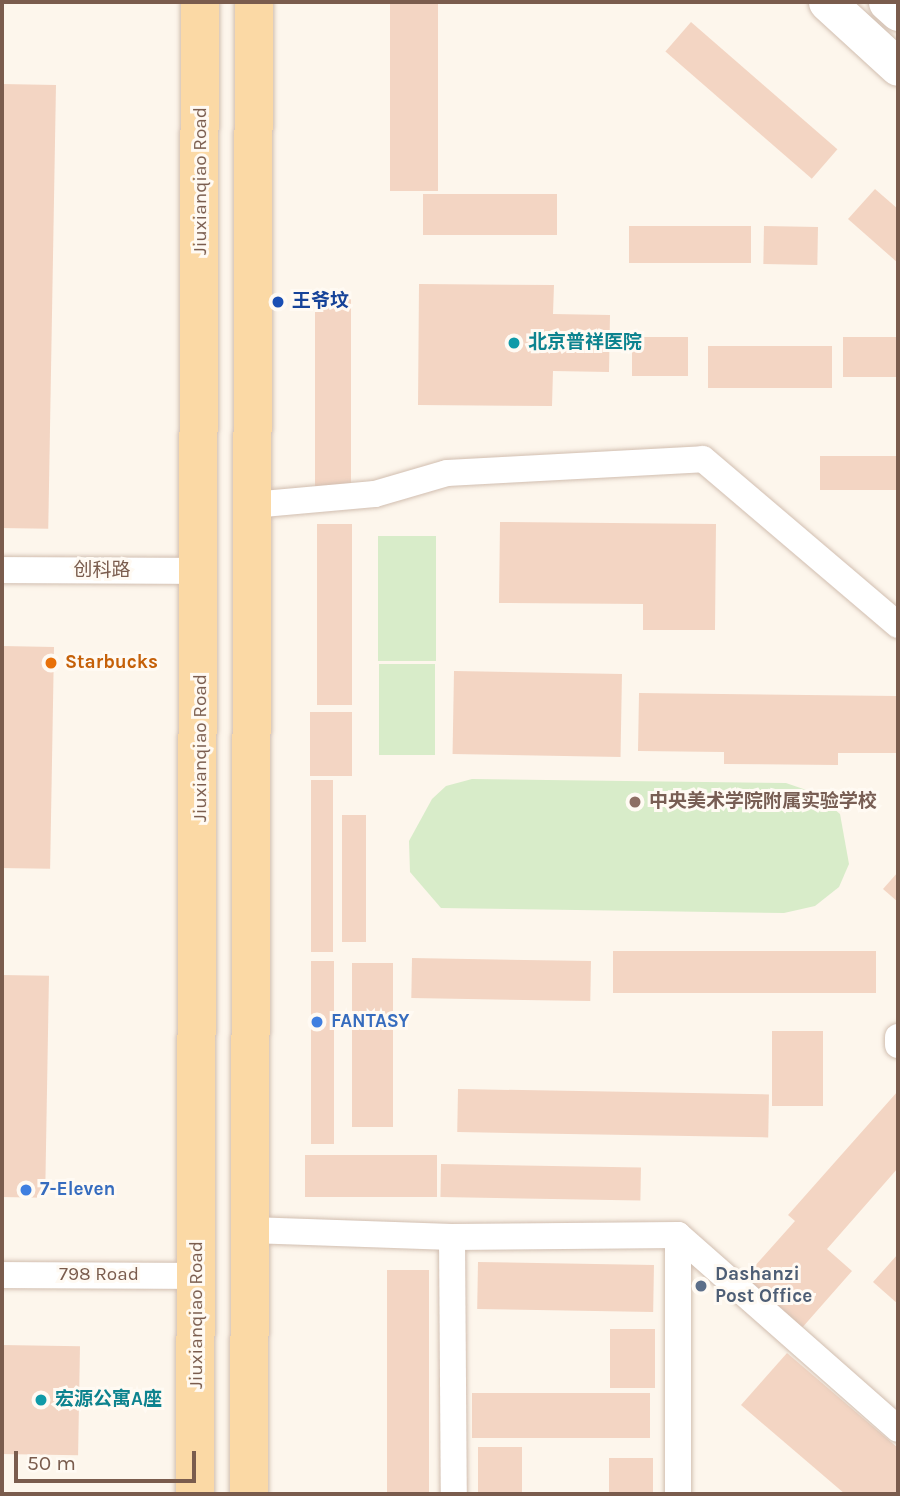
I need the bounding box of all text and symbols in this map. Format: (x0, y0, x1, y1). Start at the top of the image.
street label: Jiuxianqiao Road (190, 107, 212, 255)
place label: 王爷坟 (292, 291, 349, 313)
marker: 王爷坟 (270, 294, 286, 310)
place label: 北京普祥医院 (528, 332, 642, 354)
marker: 北京普祥医院 (506, 335, 522, 351)
street label: 创科路 (74, 560, 130, 582)
place label: Starbucks (65, 652, 158, 674)
marker: Starbucks (43, 655, 59, 671)
street label: Jiuxianqiao Road (190, 674, 212, 822)
place label: 中央美术学院附属实验学校 (649, 791, 877, 813)
marker: 中央美术学院附属实验学校 (627, 794, 643, 810)
place label: FANTASY (331, 1011, 410, 1033)
marker: FANTASY (309, 1014, 325, 1030)
place label: 7-Eleven (40, 1179, 115, 1201)
marker: 7-Eleven (18, 1182, 34, 1198)
street label: Jiuxianqiao Road (186, 1241, 208, 1389)
street label: 798 Road (59, 1264, 139, 1286)
place label: Dashanzi Post Office (715, 1264, 812, 1308)
marker: Dashanzi Post Office (693, 1278, 709, 1294)
place label: 宏源公寓A座 (55, 1389, 162, 1411)
marker: 宏源公寓A座 (33, 1392, 49, 1408)
scale bar (18, 1436, 200, 1480)
text: 50 m (27, 1451, 76, 1475)

